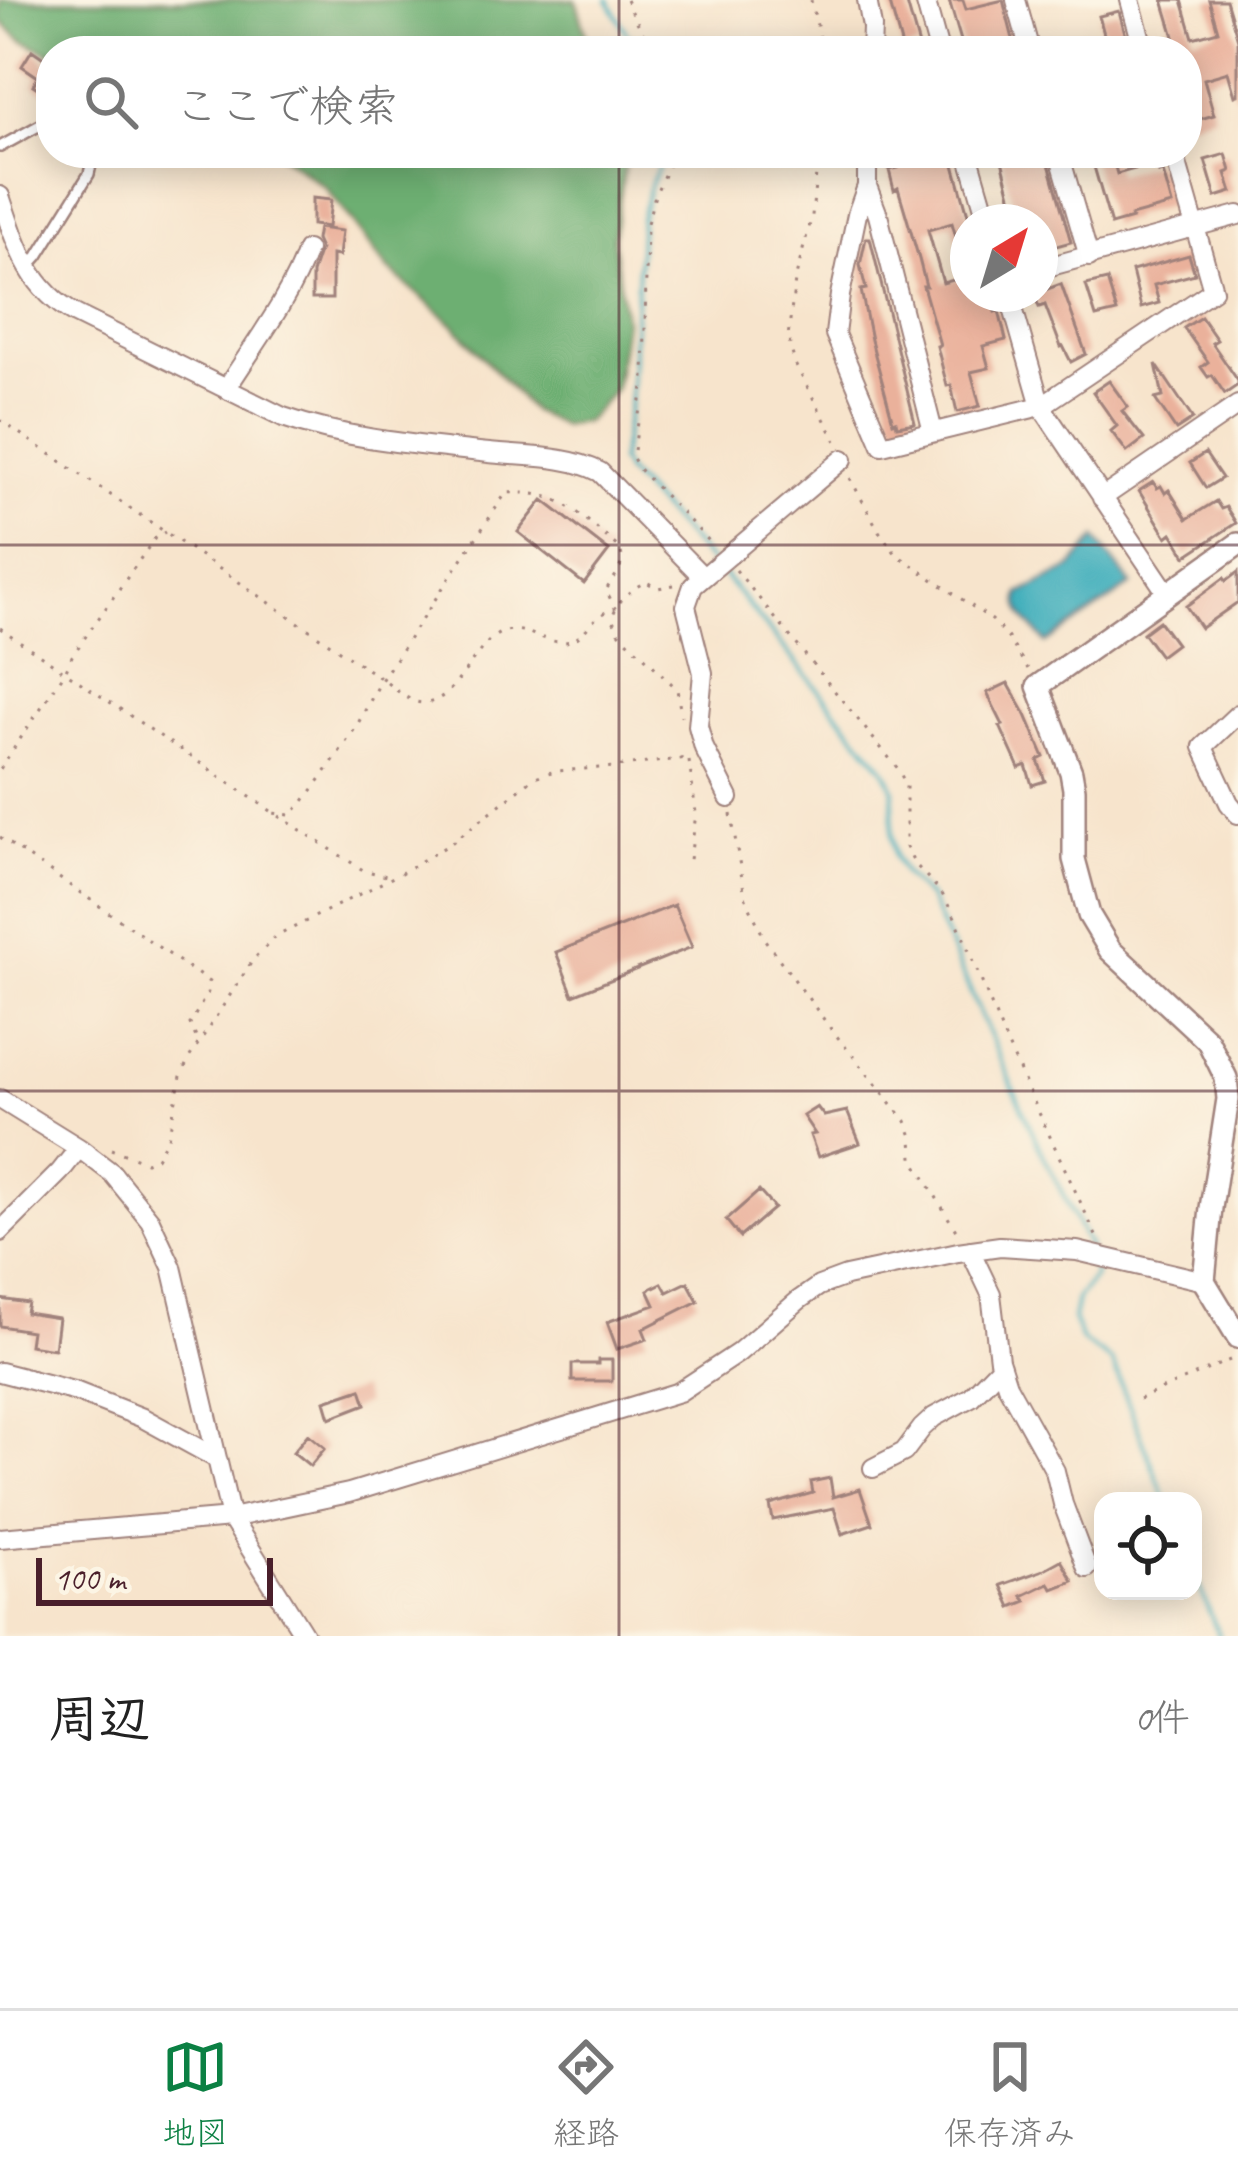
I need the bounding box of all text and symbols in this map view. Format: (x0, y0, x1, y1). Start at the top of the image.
search box (36, 36, 1202, 168)
icon: search (78, 69, 144, 135)
text: ここで検索 (174, 78, 399, 135)
north arrow (950, 204, 1058, 312)
map controls (1094, 1492, 1202, 1600)
button: locate (1094, 1492, 1202, 1600)
scale bar (36, 1552, 273, 1605)
text: 100 m (54, 1558, 125, 1600)
text: 周辺 (48, 1687, 150, 1751)
text: 0件 (1133, 1694, 1190, 1743)
tab: 地図 (162, 2034, 228, 2154)
tab: 経路 (553, 2034, 619, 2154)
tab: 保存済み (944, 2034, 1076, 2154)

